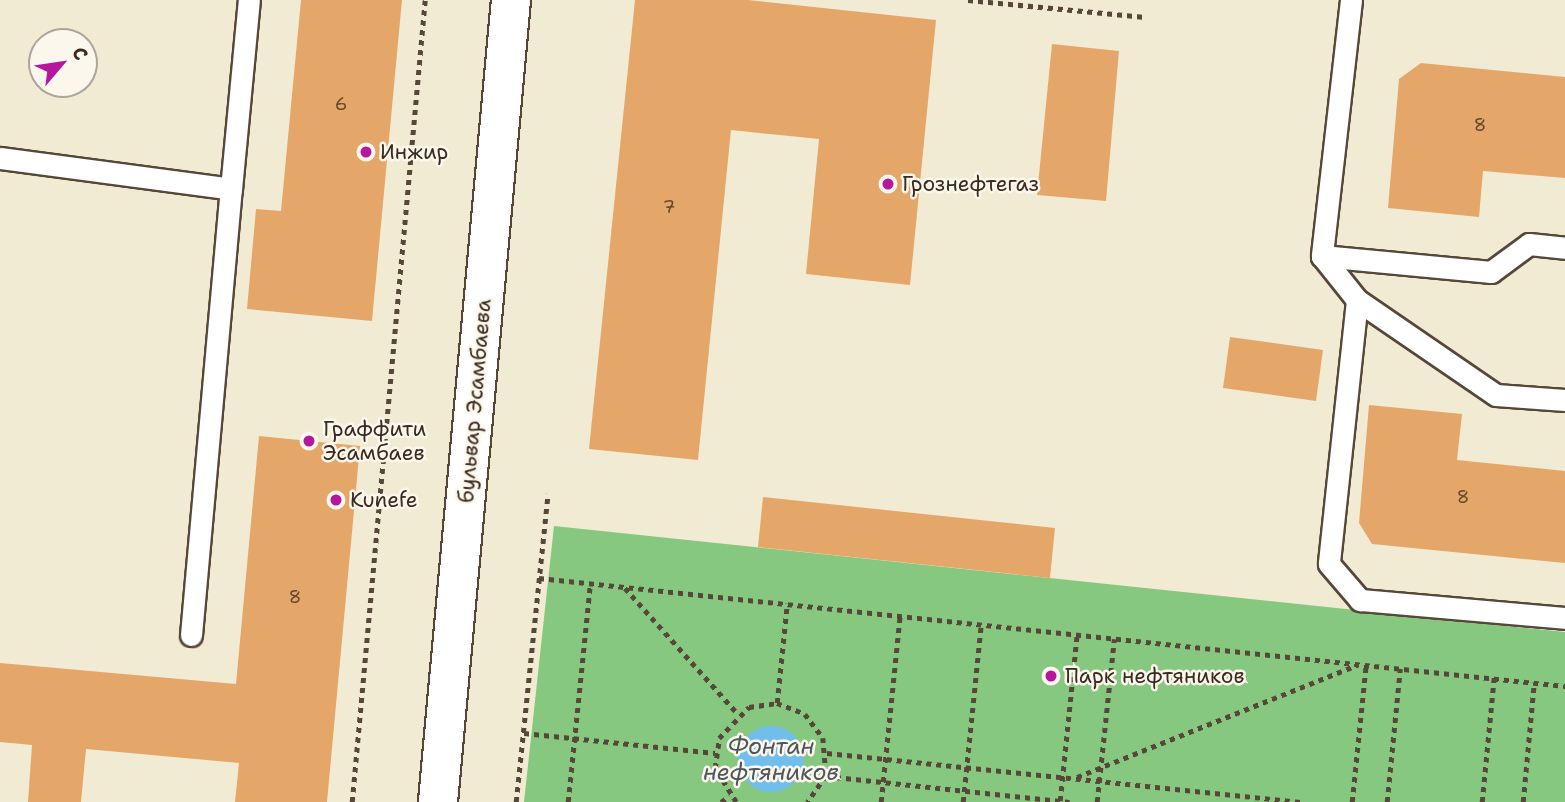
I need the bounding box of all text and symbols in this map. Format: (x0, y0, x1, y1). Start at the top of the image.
north arrow (28, 28, 98, 98)
text: С (66, 42, 94, 65)
house number: 6 (335, 93, 347, 115)
house number: 8 (1474, 114, 1486, 136)
place label: Инжир (380, 139, 448, 165)
marker: Инжир (358, 144, 374, 160)
place label: Грознефтегаз (902, 171, 1039, 197)
marker: Грознефтегаз (880, 176, 896, 192)
house number: 7 (663, 196, 675, 218)
street label: бульвар Эсамбаева (454, 298, 496, 504)
place label: Граффити Эсамбаев (323, 416, 426, 466)
marker: Граффити Эсамбаев (301, 433, 317, 449)
house number: 8 (1457, 486, 1469, 508)
place label: Kunefe (350, 487, 418, 513)
marker: Kunefe (328, 492, 344, 508)
house number: 8 (289, 586, 301, 608)
place label: Парк нефтяников (1065, 663, 1245, 689)
marker: Парк нефтяников (1043, 668, 1059, 684)
water label: Фонтан нефтяников (703, 732, 839, 786)

